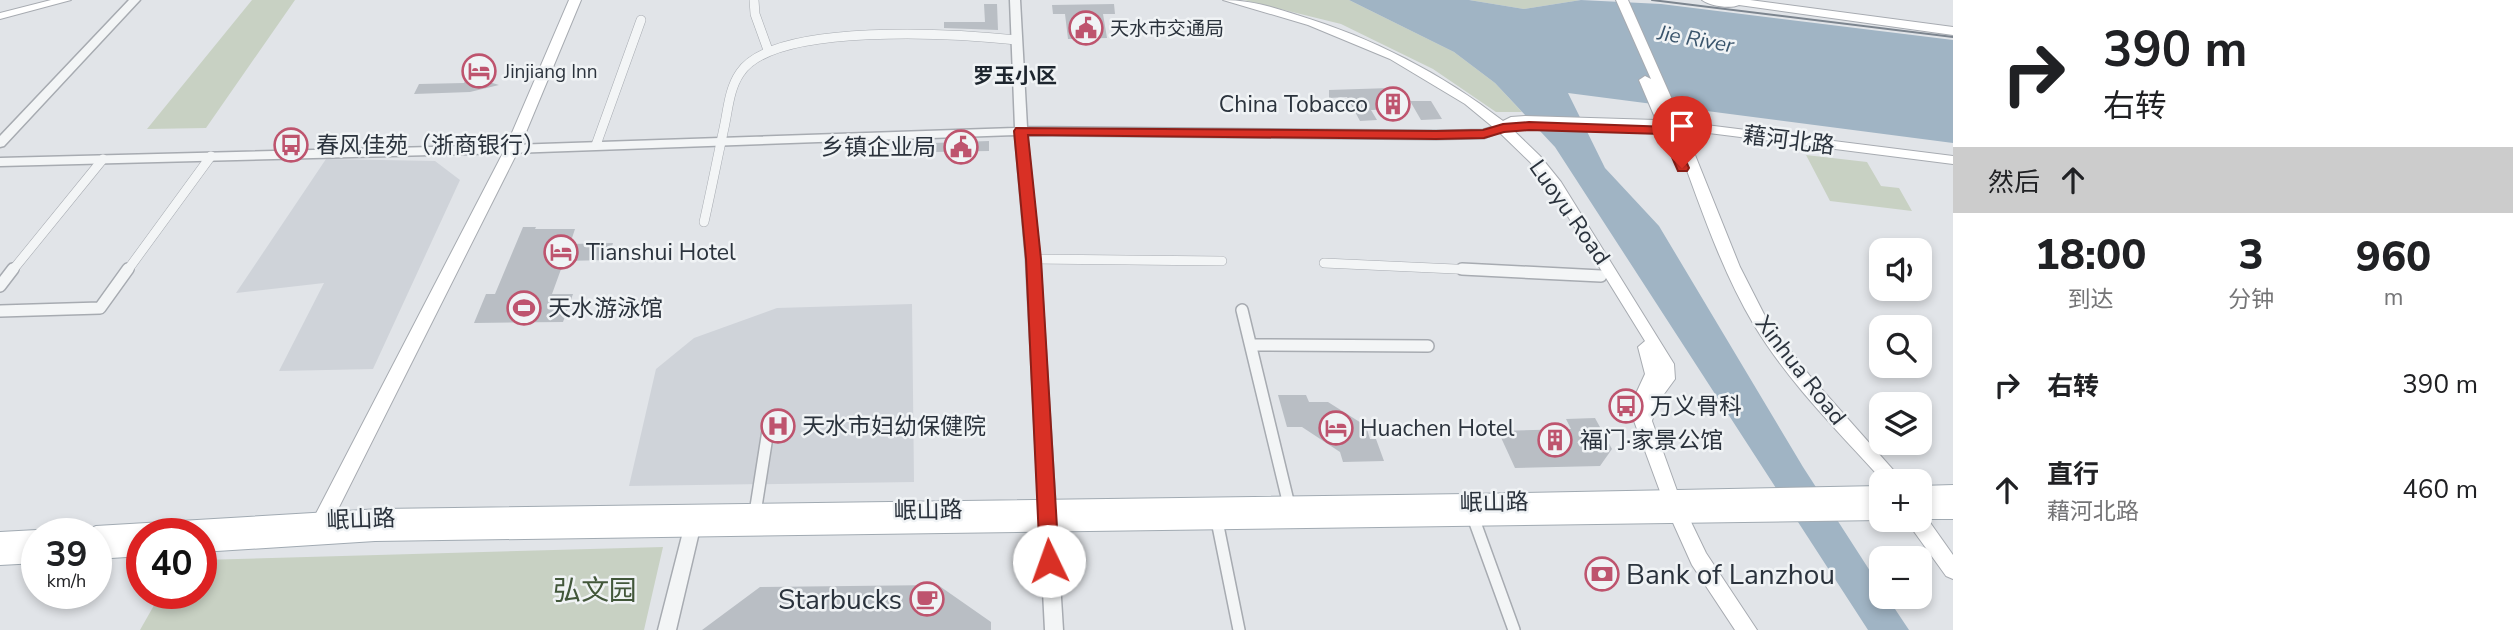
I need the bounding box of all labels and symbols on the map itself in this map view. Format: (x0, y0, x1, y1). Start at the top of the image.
public building icon: 天水市交通局 (1067, 9, 1105, 47)
place label: 天水市交通局 (1110, 16, 1224, 42)
water label: Jie River (1655, 18, 1737, 60)
hotel icon: Jinjiang Inn (460, 52, 498, 90)
place label: Jinjiang Inn (503, 59, 598, 85)
district label: 罗玉小区 (973, 62, 1057, 90)
building icon: China Tobacco (1374, 85, 1412, 123)
place label: China Tobacco (1219, 89, 1368, 120)
pin (1652, 96, 1712, 168)
street label: 藉河北路 (1741, 120, 1836, 161)
bus stop icon: 春风佳苑（浙商银行） (272, 126, 310, 164)
public building icon: 乡镇企业局 (942, 128, 980, 166)
place label: 春风佳苑（浙商银行） (316, 130, 546, 161)
place label: 乡镇企业局 (821, 132, 936, 163)
street label: Luoyu Road (1522, 153, 1617, 271)
hotel icon: Tianshui Hotel (542, 233, 580, 271)
place label: Tianshui Hotel (586, 237, 736, 268)
sports icon: 天水游泳馆 (505, 289, 543, 327)
place label: 天水游泳馆 (548, 293, 663, 324)
street label: Xinhua Road (1748, 309, 1853, 431)
bus stop icon: 万义骨科 (1607, 387, 1645, 425)
place label: 万义骨科 (1650, 391, 1742, 422)
hospital icon: 天水市妇幼保健院 (759, 407, 797, 445)
hotel icon: Huachen Hotel (1317, 409, 1355, 447)
place label: 天水市妇幼保健院 (802, 411, 986, 442)
place label: Huachen Hotel (1360, 413, 1515, 444)
building icon: 福门·家景公馆 (1536, 421, 1574, 459)
place label: 福门·家景公馆 (1580, 425, 1723, 456)
street label: 岷山路 (1459, 486, 1529, 519)
street label: 岷山路 (893, 494, 963, 527)
street label: 岷山路 (326, 503, 396, 536)
speed limit sign: 40 (126, 518, 217, 609)
position arrow (1012, 524, 1086, 598)
bank icon: Bank of Lanzhou (1583, 555, 1621, 593)
place label: Bank of Lanzhou (1626, 556, 1835, 594)
park label: 弘文园 (553, 572, 637, 610)
cafe icon: Starbucks (908, 580, 946, 618)
place label: Starbucks (778, 581, 902, 619)

